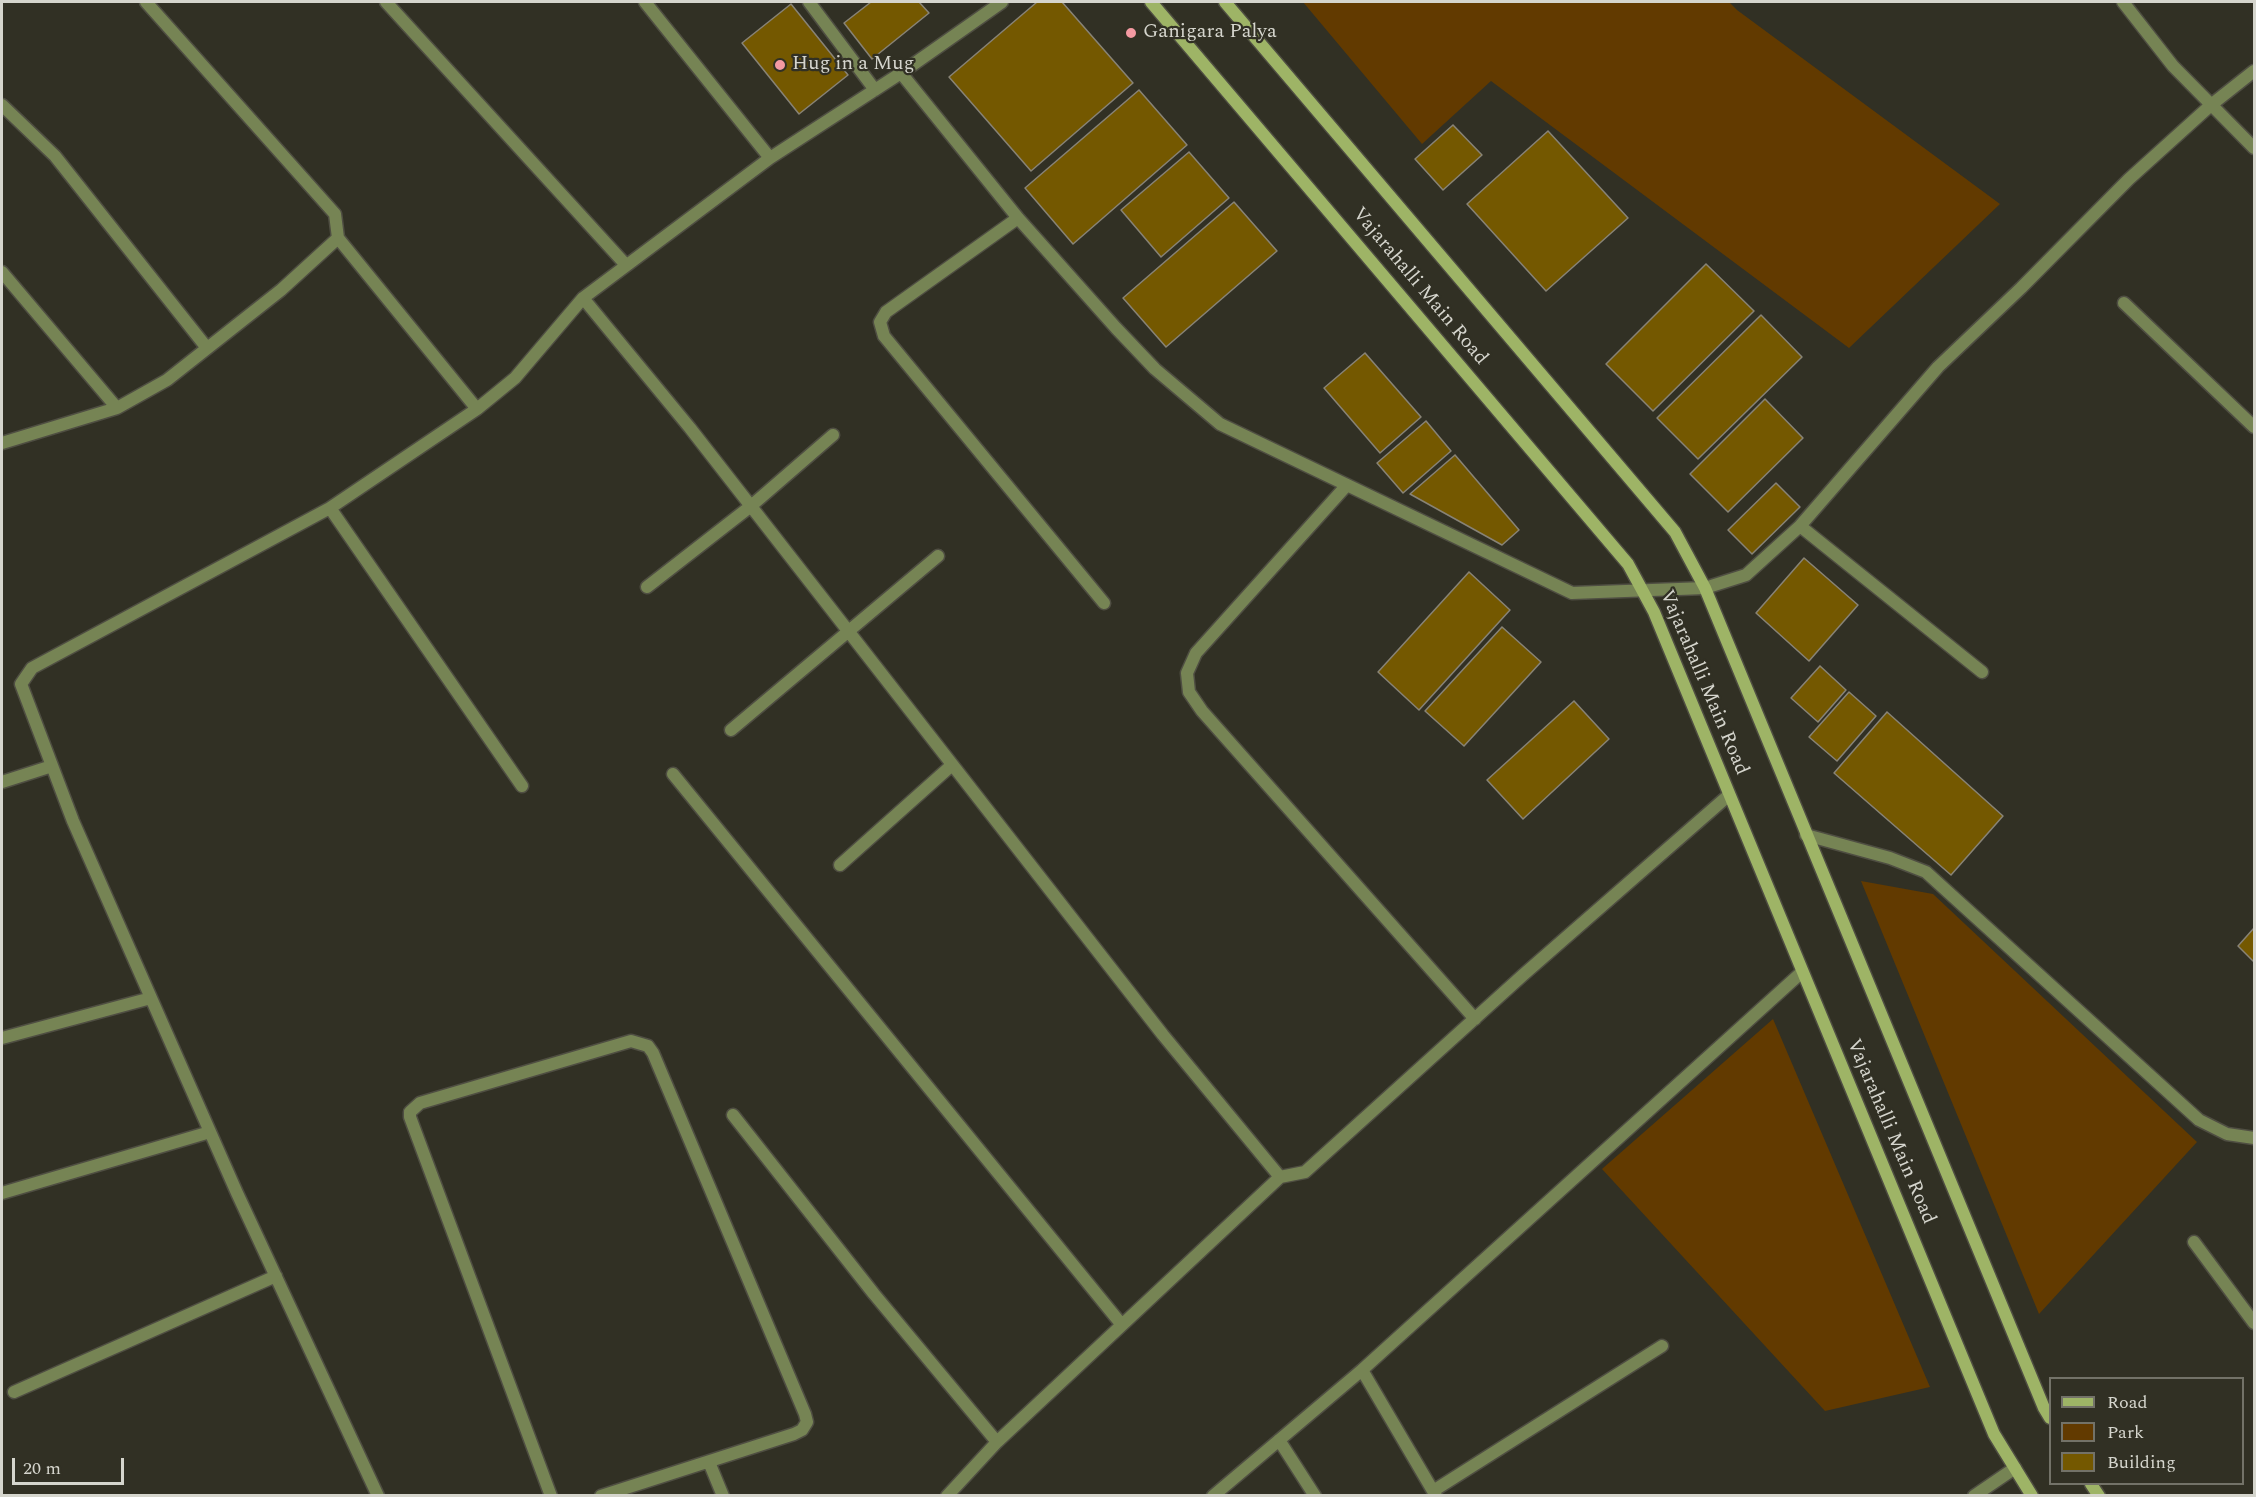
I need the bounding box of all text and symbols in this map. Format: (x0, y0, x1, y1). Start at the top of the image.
place label: Ganigara Palya (1143, 21, 1277, 45)
marker: Ganigara Palya (1124, 26, 1138, 40)
place label: Hug in a Mug (792, 53, 914, 77)
marker: Hug in a Mug (773, 58, 787, 72)
street label: Vajarahalli Main Road (1346, 203, 1492, 371)
street label: Vajarahalli Main Road (1653, 587, 1753, 779)
street label: Vajarahalli Main Road (1840, 1036, 1940, 1228)
legend (2049, 1377, 2244, 1485)
text: Road (2107, 1389, 2148, 1416)
text: Park (2107, 1419, 2144, 1446)
scale bar (15, 1446, 128, 1484)
text: Building (2107, 1449, 2176, 1476)
text: 20 m (23, 1455, 61, 1482)

